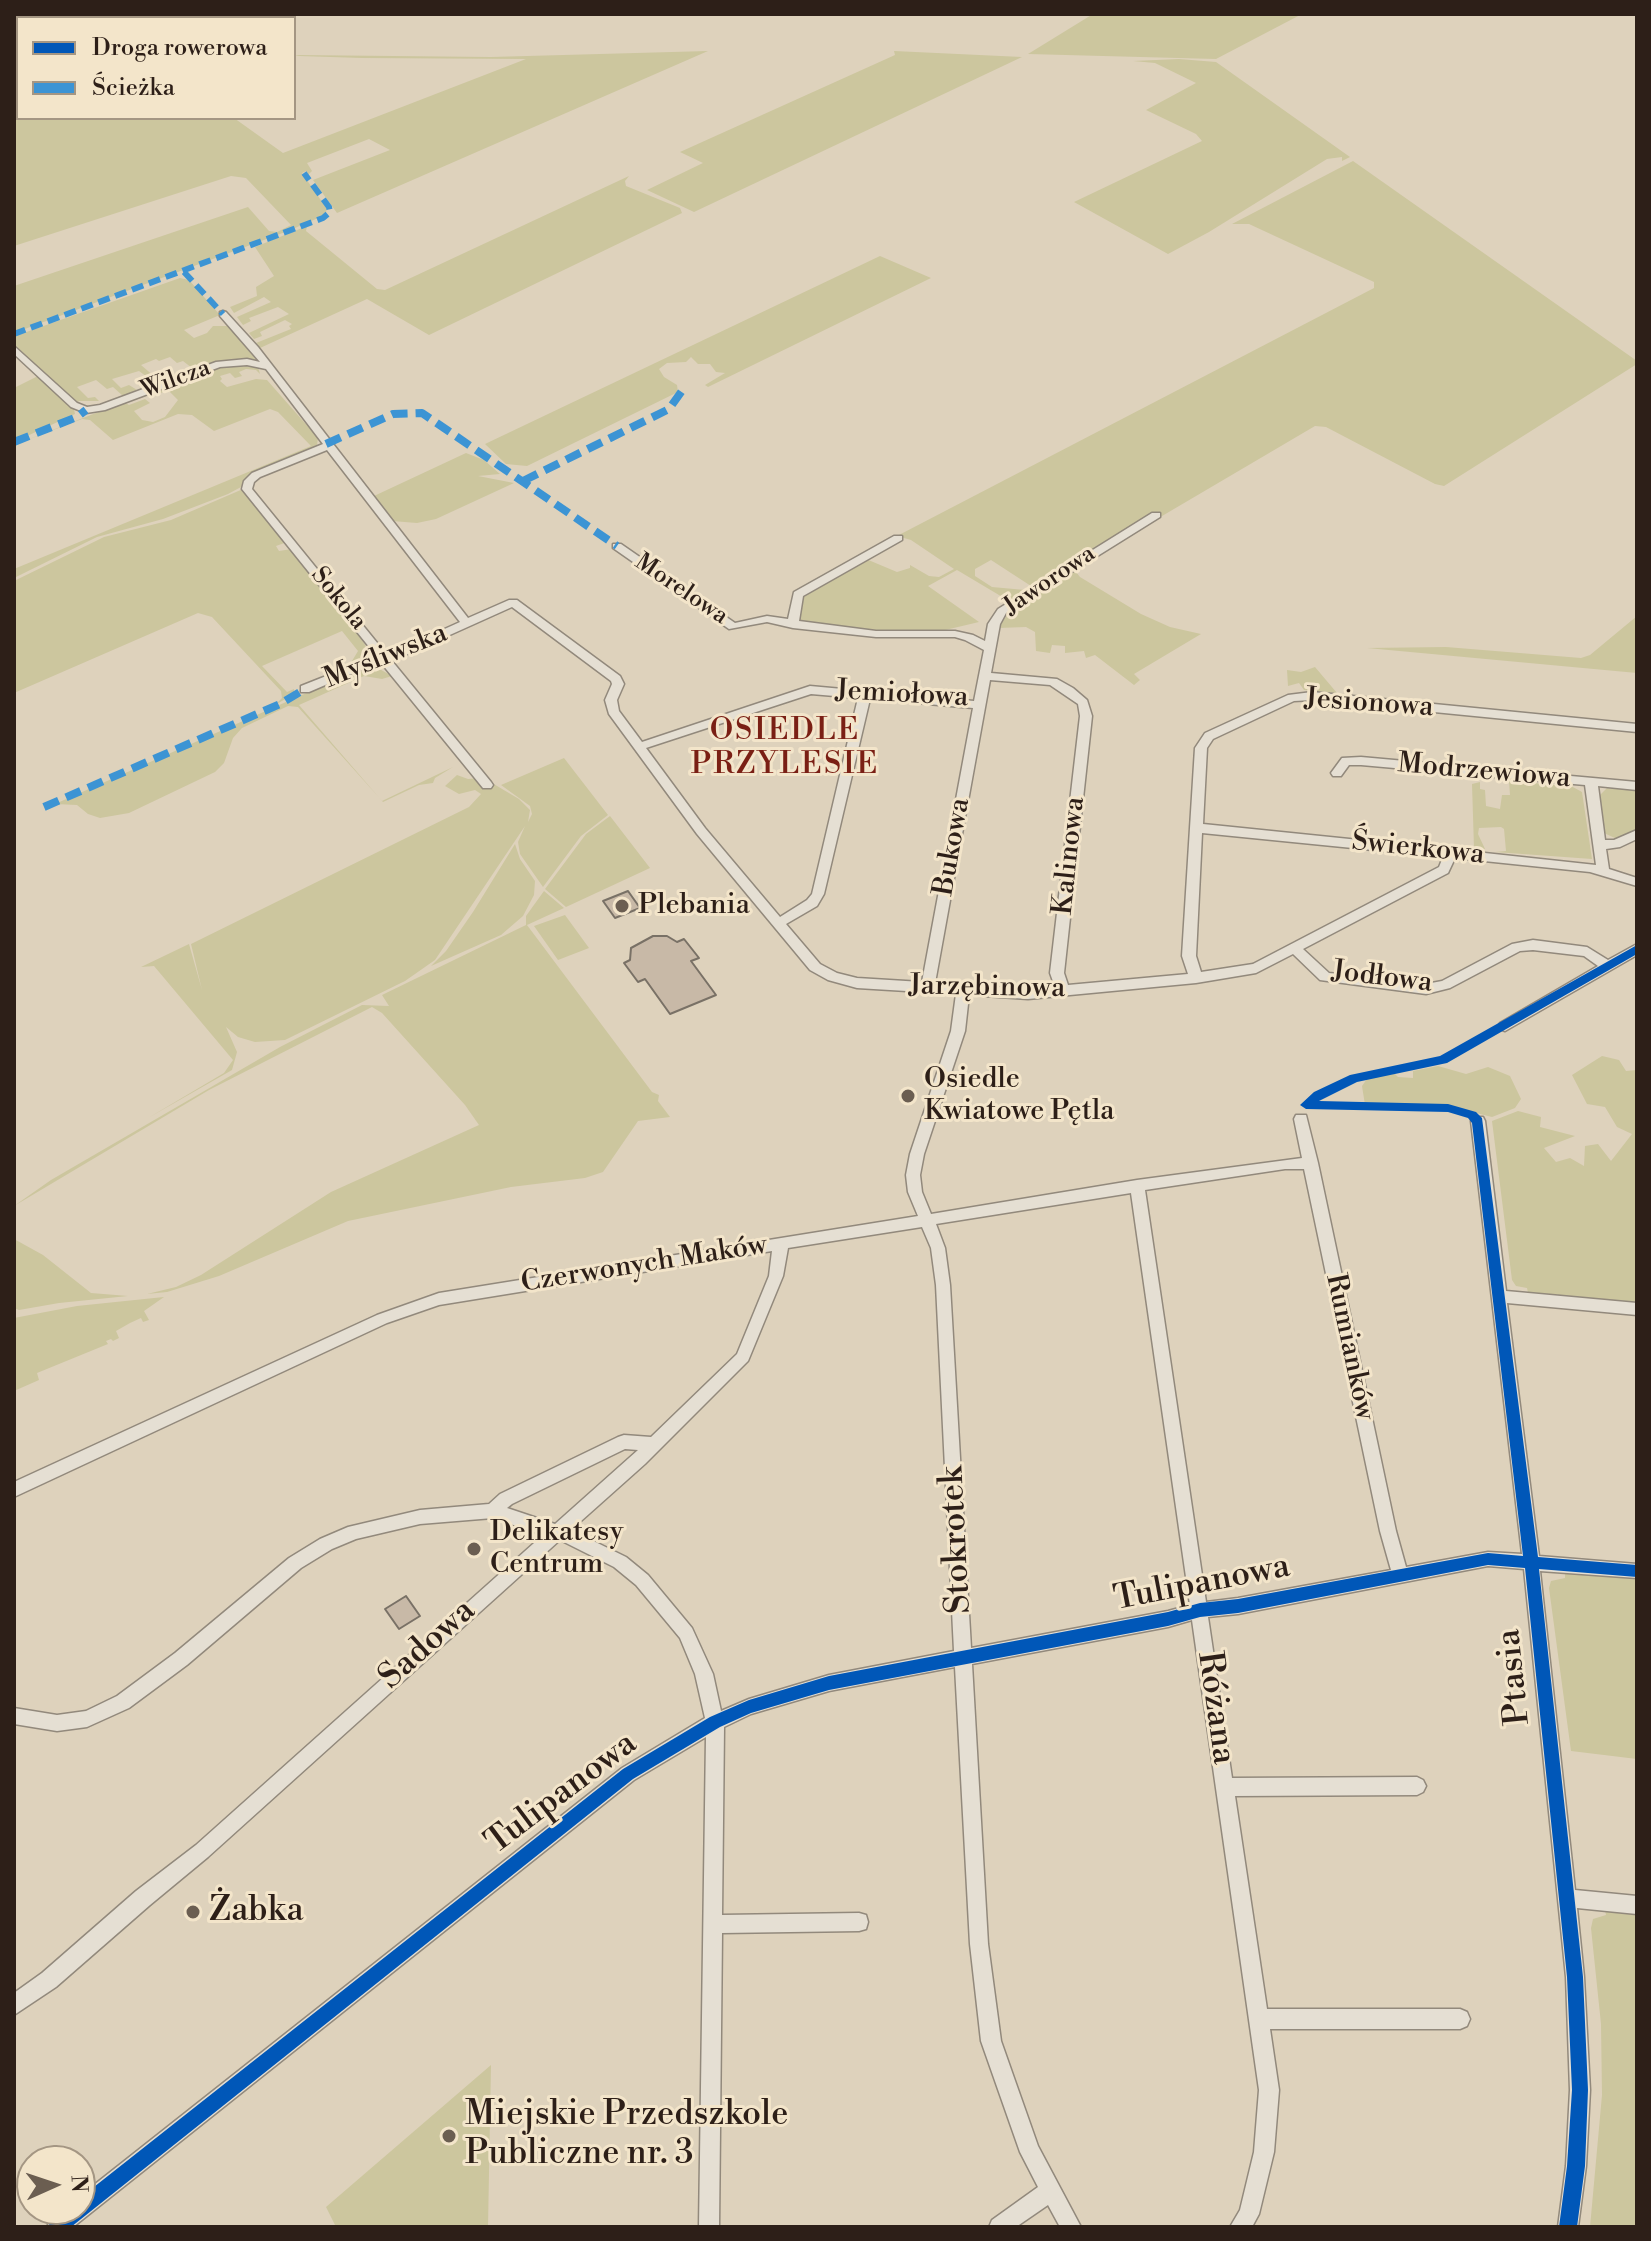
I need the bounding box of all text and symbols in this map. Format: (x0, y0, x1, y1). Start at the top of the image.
legend (16, 16, 296, 120)
text: Droga rowerowa (92, 33, 267, 63)
text: Ścieżka (92, 73, 175, 103)
street label: Wilcza (137, 354, 215, 406)
street label: Jaworowa (999, 540, 1101, 622)
street label: Morelowa (629, 548, 733, 632)
street label: Sokola (304, 562, 372, 636)
street label: Myśliwska (320, 617, 452, 697)
street label: Jemiołowa (835, 675, 969, 715)
street label: Jesionowa (1304, 683, 1434, 725)
district label: OSIEDLE PRZYLESIE (691, 714, 879, 784)
street label: Modrzewiowa (1396, 748, 1572, 796)
street label: Bukowa (928, 795, 978, 899)
street label: Kalinowa (1047, 795, 1093, 917)
street label: Świerkowa (1350, 825, 1486, 873)
place label: Plebania (638, 889, 750, 923)
marker: Plebania (613, 897, 631, 915)
street label: Jodłowa (1330, 955, 1434, 1001)
street label: Jarzębinowa (908, 970, 1066, 1006)
place label: Osiedle Kwiatowe Pętla (924, 1063, 1114, 1129)
marker: Osiedle Kwiatowe Pętla (899, 1087, 917, 1105)
street label: Czerwonych Maków (519, 1229, 769, 1301)
street label: Rumianków (1317, 1271, 1381, 1423)
street label: Stokrotek (933, 1465, 981, 1615)
place label: Delikatesy Centrum (490, 1516, 623, 1582)
marker: Delikatesy Centrum (465, 1540, 483, 1558)
street label: Tulipanowa (1111, 1547, 1293, 1621)
street label: Sadowa (371, 1591, 485, 1699)
street label: Ptasia (1490, 1627, 1540, 1727)
street label: Różana (1187, 1649, 1243, 1767)
street label: Tulipanowa (479, 1724, 645, 1864)
place label: Żabka (209, 1892, 304, 1932)
marker: Żabka (184, 1903, 202, 1921)
place label: Miejskie Przedszkole Publiczne nr. 3 (465, 2096, 788, 2176)
marker: Miejskie Przedszkole Publiczne nr. 3 (440, 2127, 458, 2145)
north arrow (16, 2145, 96, 2225)
text: N (65, 2174, 92, 2193)

